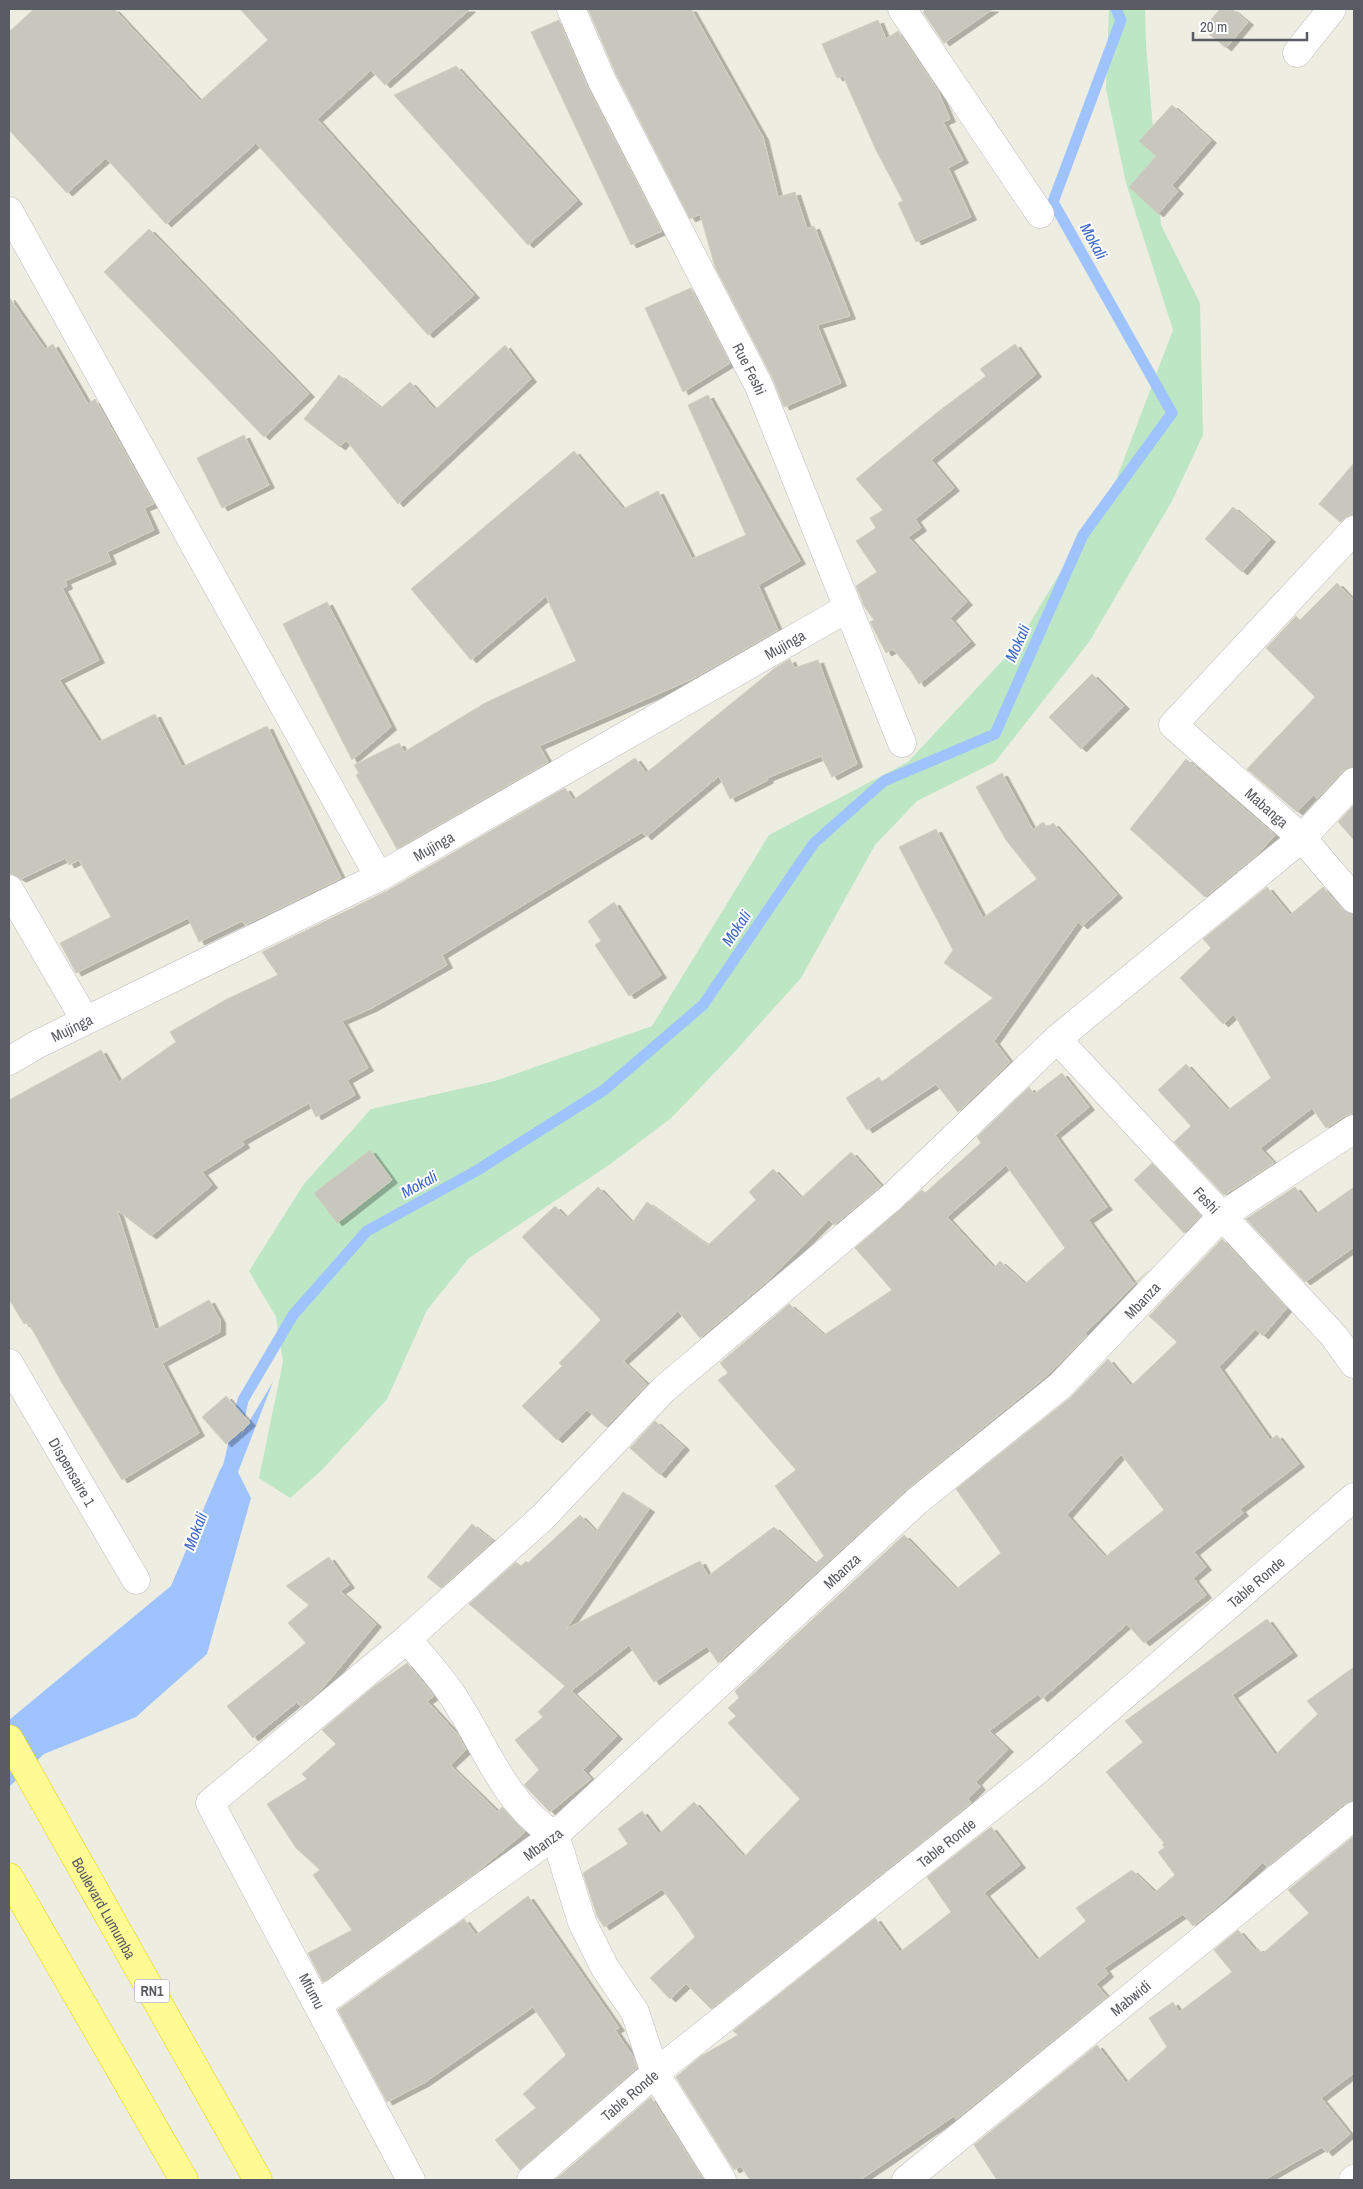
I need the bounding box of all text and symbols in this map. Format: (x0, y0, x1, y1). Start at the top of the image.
scale bar (1193, 10, 1307, 42)
text: 20 m (1200, 16, 1227, 37)
water label: Mokali (1075, 219, 1113, 264)
street label: Rue Feshi (728, 339, 772, 398)
water label: Mokali (999, 621, 1035, 665)
street label: Mujinga (760, 624, 809, 664)
street label: Mabanga (1241, 783, 1293, 832)
street label: Mujinga (409, 826, 458, 866)
water label: Mokali (716, 906, 756, 950)
street label: Mujinga (47, 1008, 96, 1047)
water label: Mokali (397, 1165, 442, 1203)
street label: Feshi (1189, 1182, 1225, 1218)
street label: Mbanza (1119, 1277, 1165, 1323)
street label: Dispensaire 1 (44, 1433, 101, 1510)
water label: Mokali (178, 1509, 212, 1553)
street label: Mbanza (818, 1548, 865, 1593)
street label: Table Ronde (1223, 1551, 1289, 1612)
street label: Table Ronde (912, 1813, 980, 1872)
street label: Mbanza (519, 1823, 567, 1865)
street label: Boulevard Lumumba (67, 1853, 142, 1963)
street label: Mfumu (294, 1969, 330, 2013)
street label: Mabwidi (1106, 1975, 1155, 2021)
road number: RN1 (134, 1980, 170, 2002)
street label: Table Ronde (596, 2064, 663, 2126)

